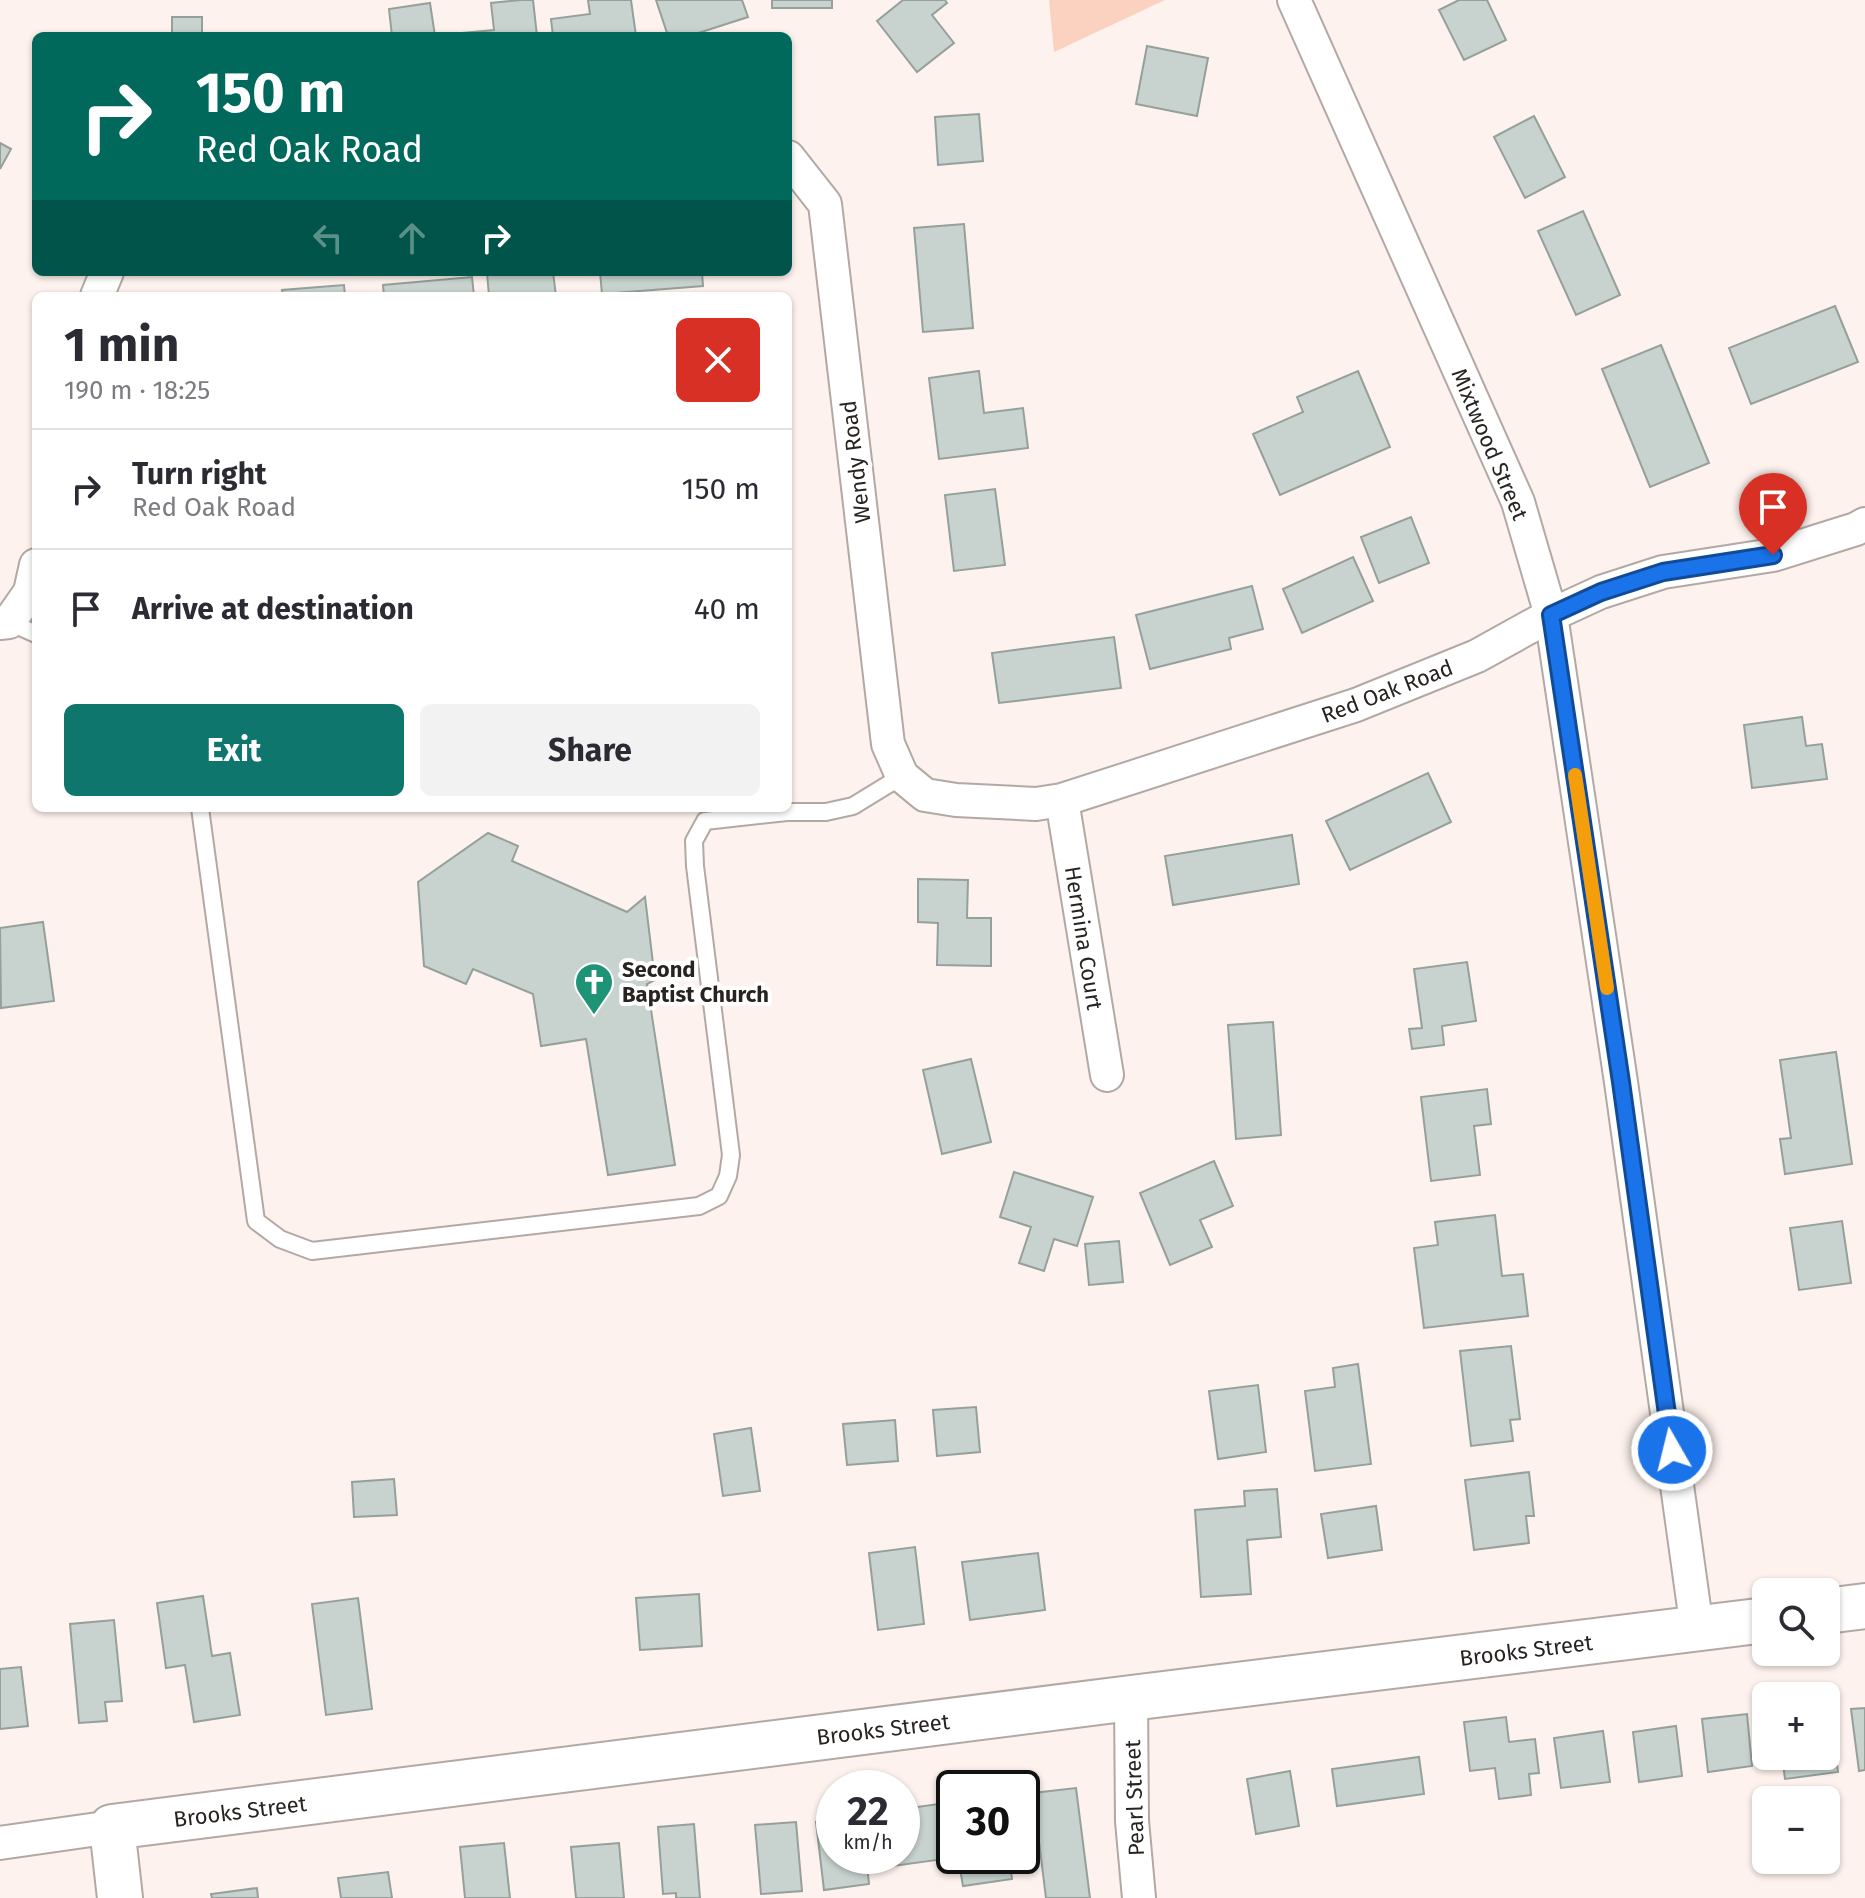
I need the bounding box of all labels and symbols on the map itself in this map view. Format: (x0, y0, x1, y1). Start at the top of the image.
street label: Mixtwood Street (1445, 364, 1534, 524)
street label: Wendy Road (835, 399, 876, 525)
pin (1739, 473, 1807, 555)
street label: Red Oak Road (1318, 654, 1457, 729)
street label: Hermina Court (1059, 864, 1108, 1012)
place label: Second Baptist Church (622, 956, 769, 1008)
church icon: Second Baptist Church (573, 961, 615, 1016)
position arrow (1630, 1408, 1714, 1492)
street label: Brooks Street (1458, 1629, 1594, 1672)
street label: Brooks Street (815, 1708, 951, 1751)
street label: Pearl Street (1119, 1739, 1150, 1857)
speed limit sign: 30 (936, 1770, 1040, 1874)
street label: Brooks Street (172, 1790, 308, 1833)

